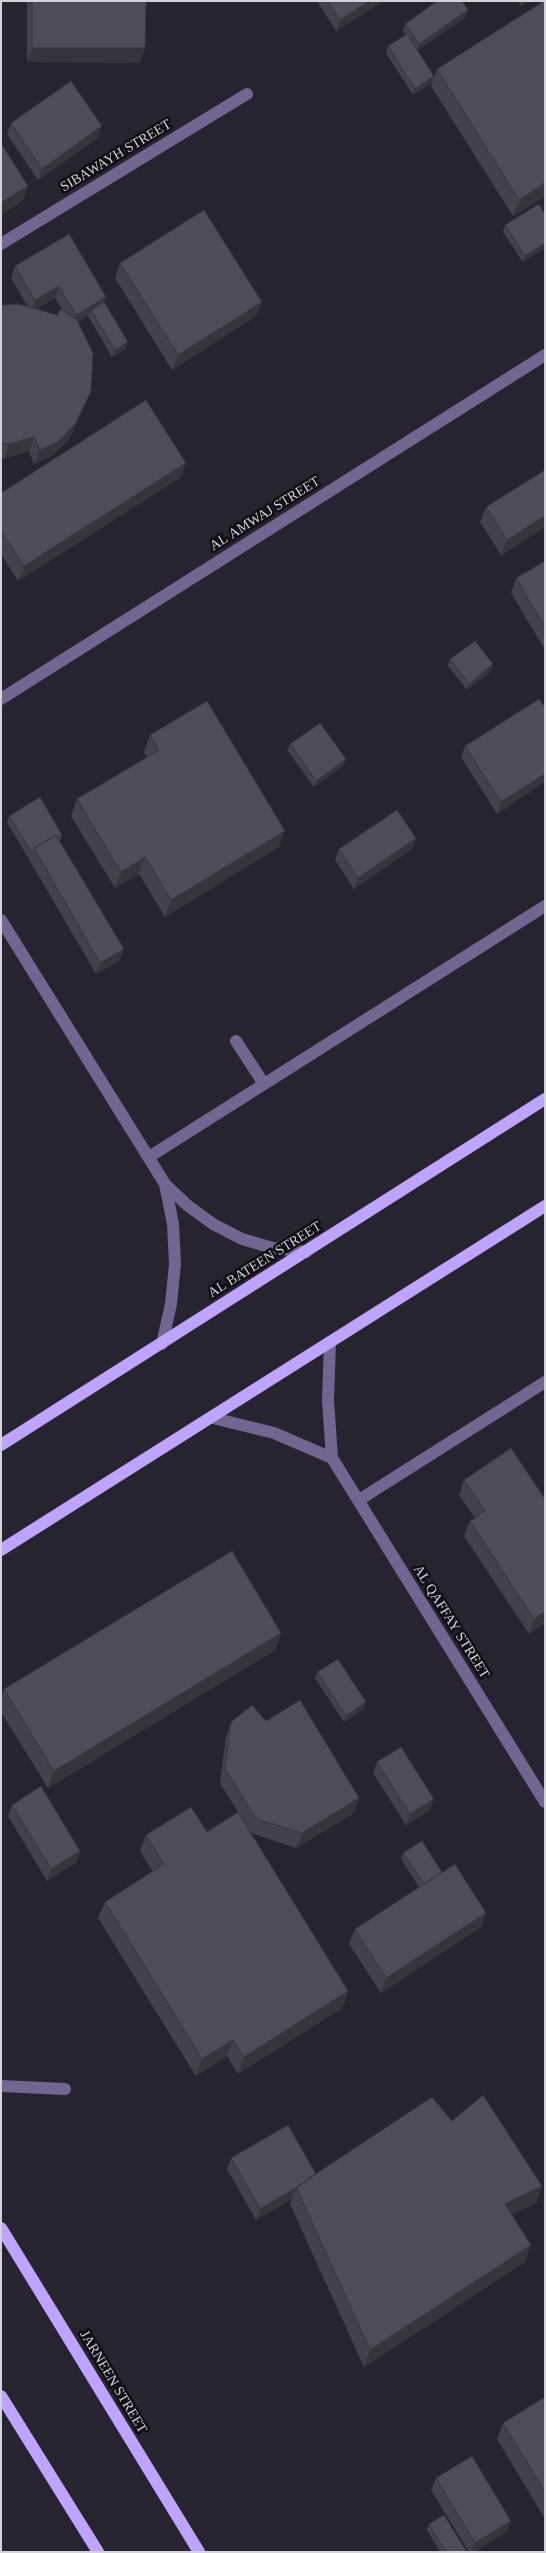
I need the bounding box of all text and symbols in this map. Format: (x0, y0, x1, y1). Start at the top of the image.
street label: SIBAWAYH STREET (58, 116, 174, 196)
street label: AL AMWAJ STREET (207, 473, 323, 555)
street label: AL BATEEN STREET (205, 1218, 325, 1302)
street label: AL QAFFAY STREET (409, 1562, 493, 1682)
street label: JARNEEN STREET (76, 2328, 150, 2436)

